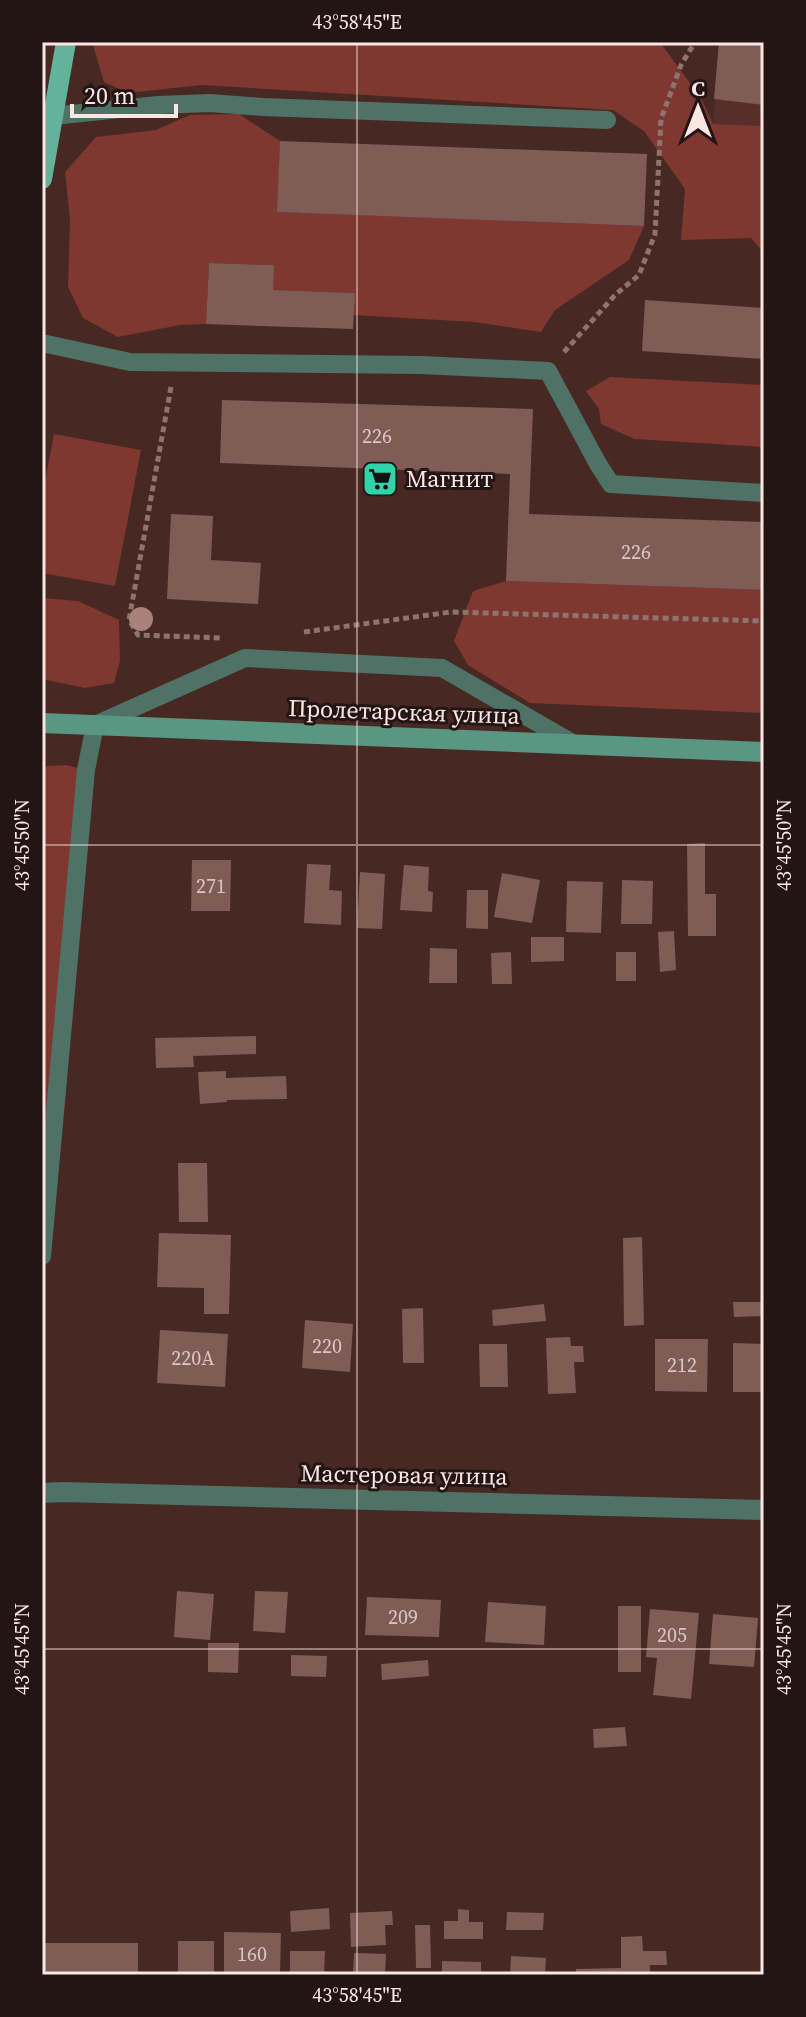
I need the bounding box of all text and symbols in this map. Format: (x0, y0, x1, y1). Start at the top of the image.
text: 43°58'45"E (312, 8, 402, 36)
scale bar (72, 68, 176, 118)
north arrow (658, 68, 738, 148)
text: С (691, 73, 705, 103)
text: 20 m (84, 79, 135, 112)
house number: 226 (362, 422, 392, 450)
supermarket icon: Магнит (361, 460, 399, 498)
place label: Магнит (406, 462, 493, 495)
house number: 226 (621, 538, 651, 566)
street label: Пролетарская улица (288, 691, 521, 732)
text: 43°45'50"N (8, 799, 36, 891)
text: 43°45'50"N (770, 799, 798, 891)
house number: 271 (196, 872, 226, 900)
house number: 220 (312, 1332, 342, 1360)
house number: 220А (171, 1344, 215, 1372)
house number: 212 (667, 1351, 697, 1379)
street label: Мастеровая улица (300, 1456, 509, 1493)
text: 43°45'45"N (8, 1603, 36, 1695)
house number: 209 (388, 1603, 418, 1631)
text: 43°45'45"N (770, 1603, 798, 1695)
house number: 205 (657, 1621, 687, 1649)
house number: 160 (237, 1940, 267, 1968)
text: 43°58'45"E (312, 1981, 402, 2009)

